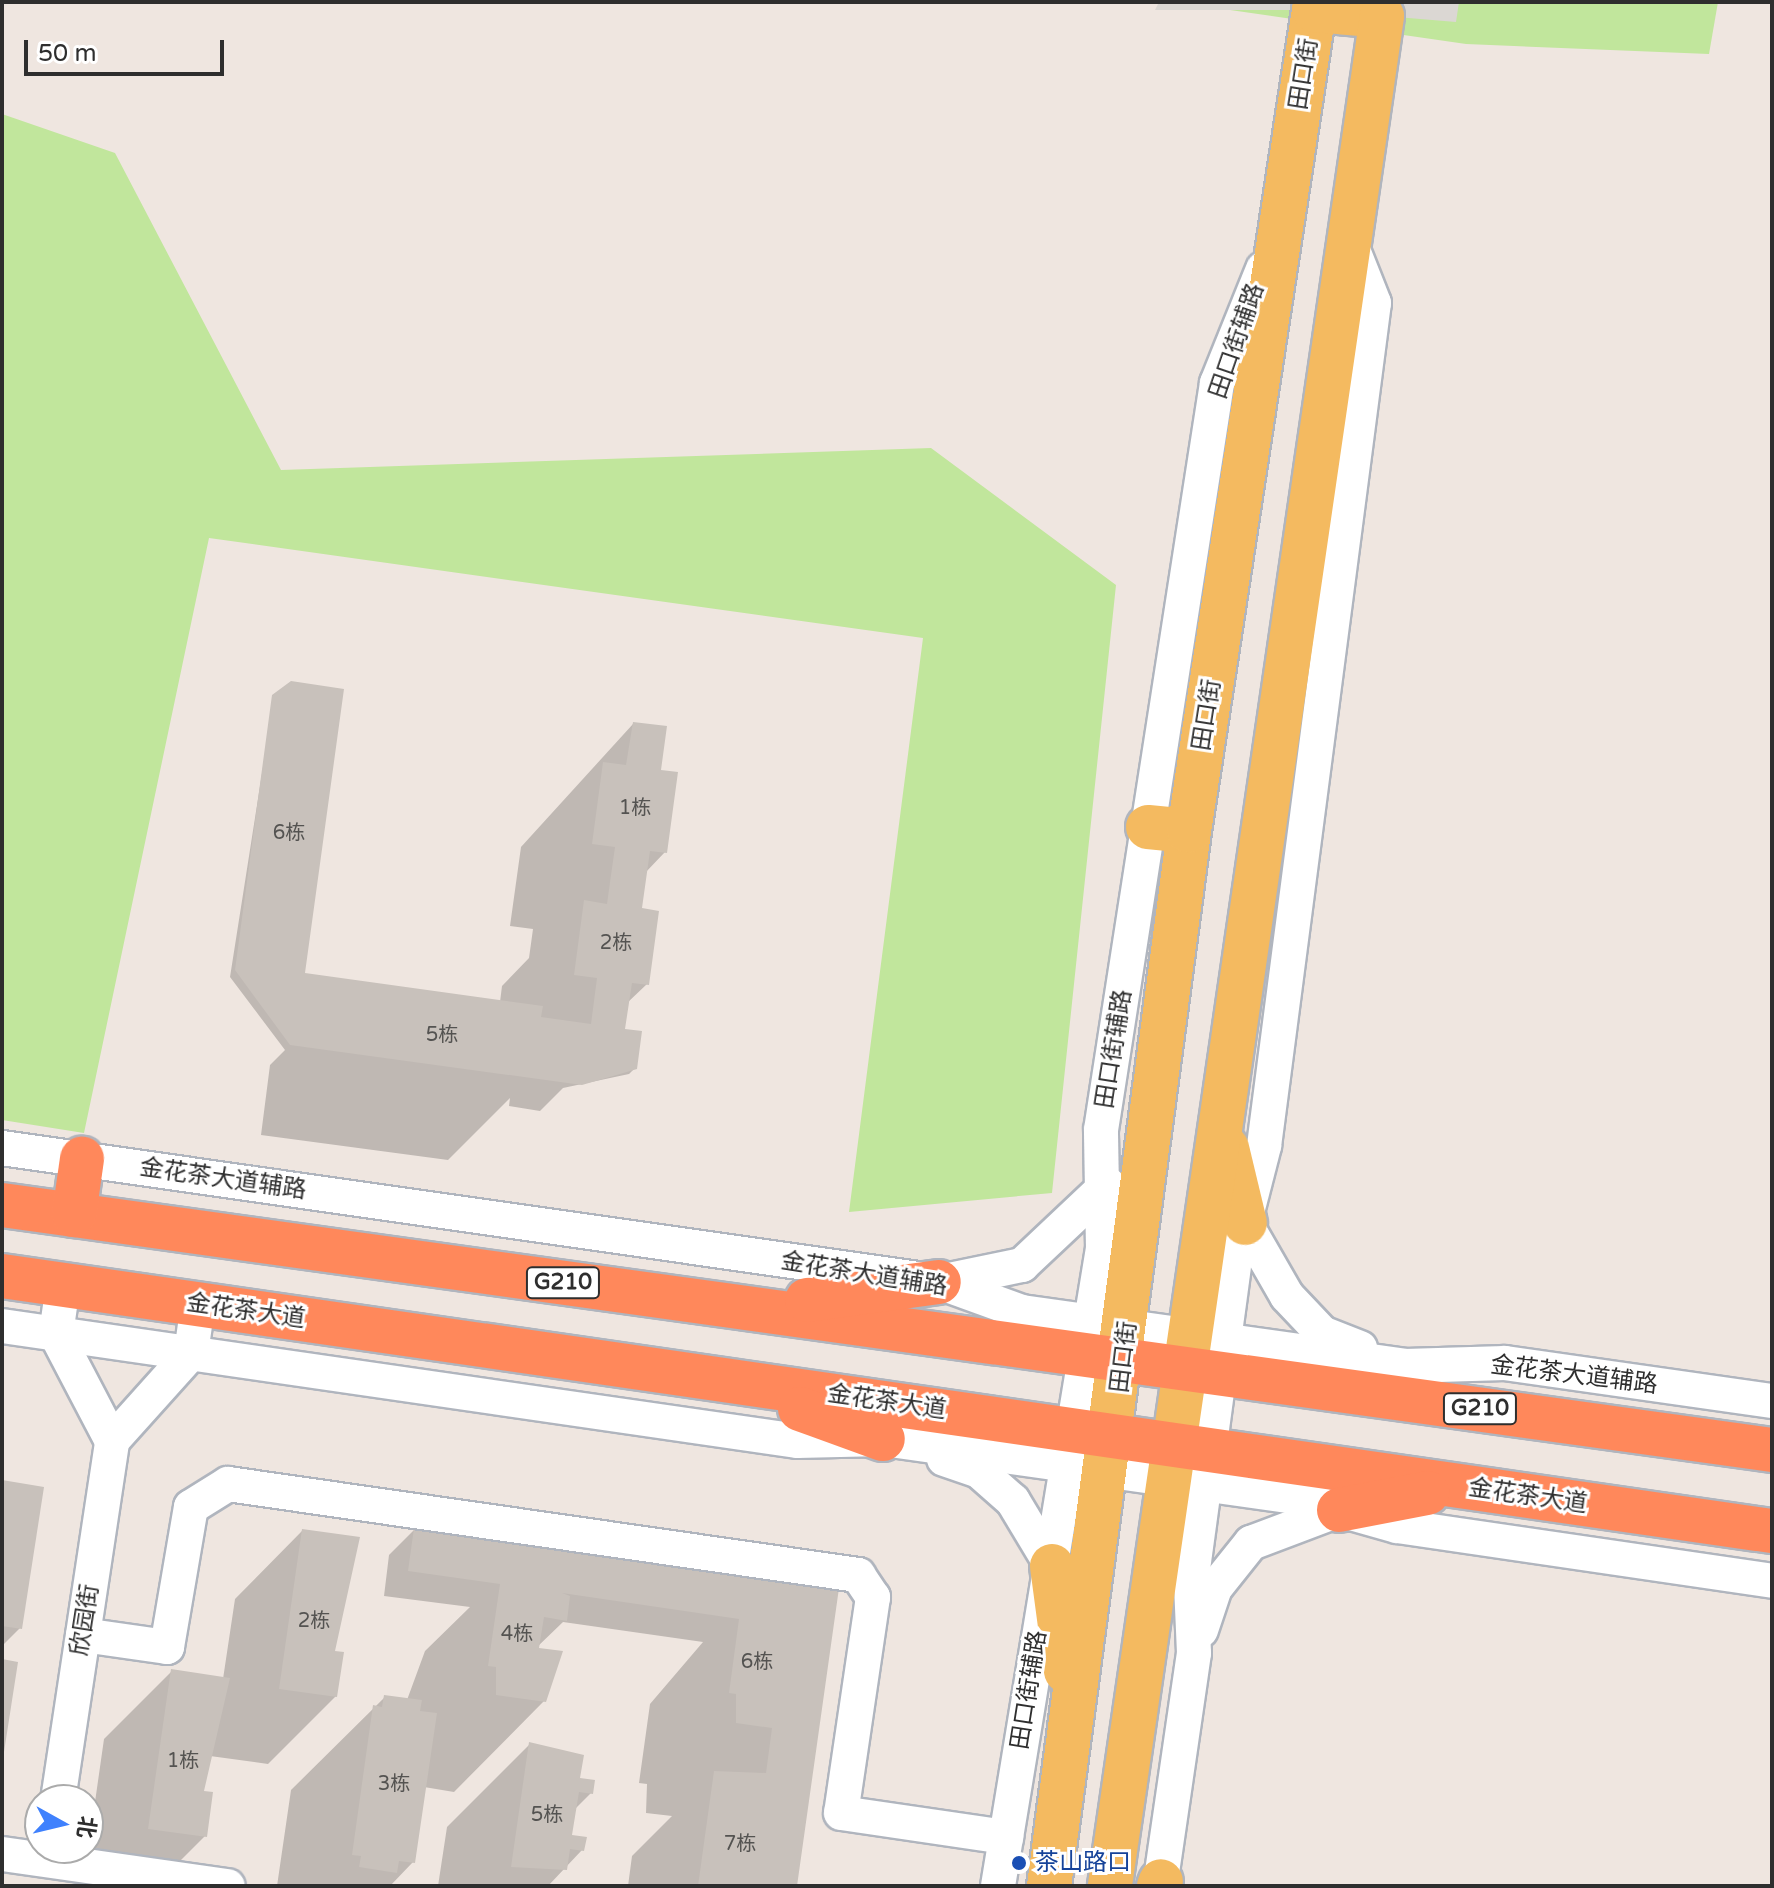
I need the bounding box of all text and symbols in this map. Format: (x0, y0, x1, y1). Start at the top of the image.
scale bar (28, 24, 228, 74)
street label: 田口街 (1284, 36, 1324, 112)
text: 50 m (38, 39, 96, 68)
street label: 田口街辅路 (1204, 280, 1270, 402)
street label: 田口街 (1187, 677, 1227, 753)
house number: 1栋 (619, 796, 651, 820)
house number: 6栋 (273, 821, 305, 845)
house number: 2栋 (600, 931, 632, 955)
street label: 田口街辅路 (1090, 987, 1138, 1111)
house number: 5栋 (426, 1023, 458, 1047)
street label: 金花茶大道辅路 (138, 1153, 308, 1205)
street label: 金花茶大道辅路 (779, 1247, 949, 1301)
road number: G210 (525, 1265, 601, 1301)
street label: 金花茶大道 (185, 1288, 307, 1334)
street label: 田口街 (1105, 1320, 1143, 1394)
street label: 金花茶大道辅路 (1489, 1350, 1659, 1400)
street label: 金花茶大道 (826, 1379, 948, 1425)
road number: G210 (1442, 1391, 1518, 1427)
street label: 金花茶大道 (1467, 1473, 1589, 1519)
street label: 欣园街 (65, 1582, 105, 1658)
house number: 2栋 (298, 1609, 330, 1633)
house number: 4栋 (501, 1622, 533, 1646)
street label: 田口街辅路 (1005, 1628, 1053, 1752)
house number: 6栋 (741, 1650, 773, 1674)
house number: 1栋 (167, 1749, 199, 1773)
house number: 3栋 (378, 1772, 410, 1796)
north arrow (24, 1784, 104, 1864)
house number: 5栋 (531, 1803, 563, 1827)
text: 北 (71, 1814, 100, 1840)
house number: 7栋 (724, 1832, 756, 1856)
place label: 茶山路口 (1035, 1849, 1131, 1877)
marker: 茶山路口 (1010, 1854, 1028, 1872)

